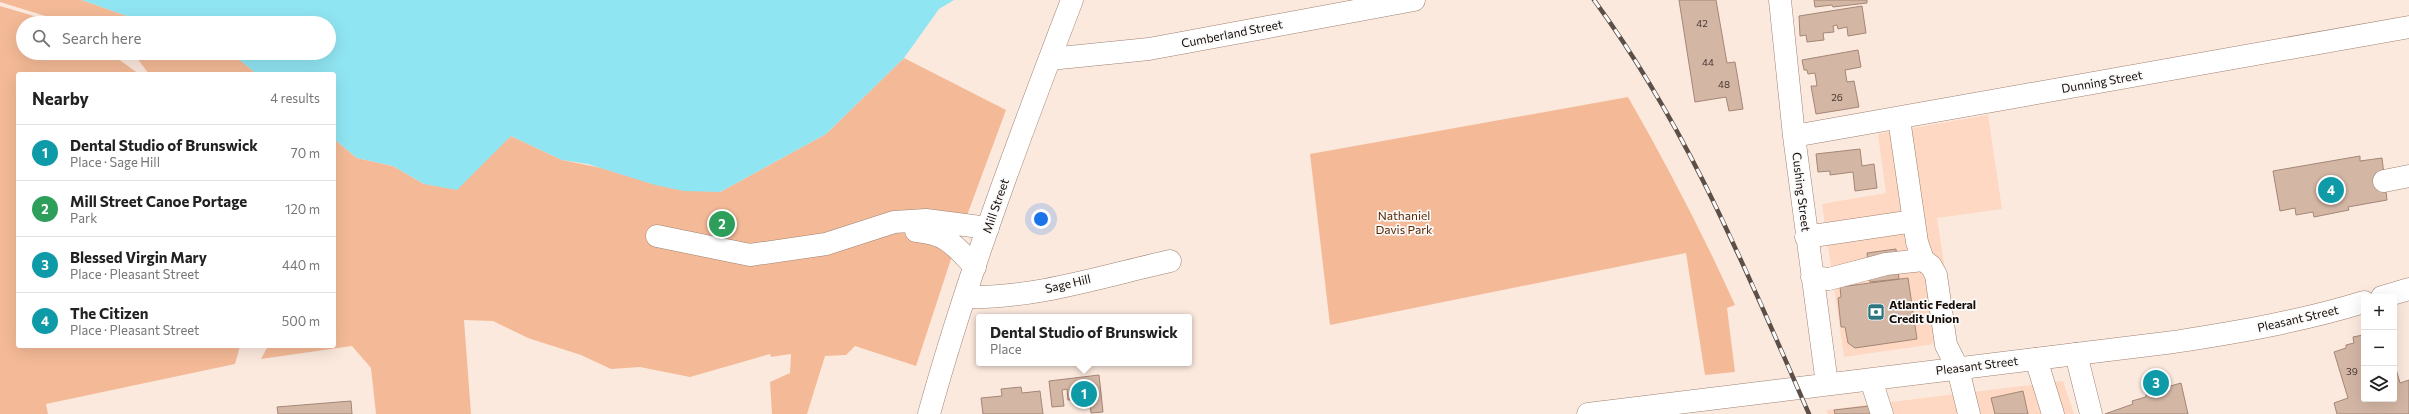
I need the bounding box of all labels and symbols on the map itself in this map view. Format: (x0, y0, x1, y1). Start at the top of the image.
street label: Cumberland Street (1180, 16, 1284, 50)
house number: 42 (1696, 17, 1708, 29)
house number: 44 (1702, 56, 1714, 68)
street label: Dunning Street (2060, 67, 2143, 95)
house number: 48 (1718, 78, 1730, 90)
house number: 26 (1831, 91, 1843, 103)
street label: Cushing Street (1790, 151, 1814, 232)
pin: 4 (2318, 175, 2344, 205)
street label: Mill Street (979, 176, 1011, 235)
park label: Nathaniel Davis Park (1375, 208, 1433, 236)
pin: 2 (709, 209, 735, 239)
your location (1031, 209, 1051, 229)
street label: Sage Hill (1044, 271, 1092, 295)
place label: Atlantic Federal Credit Union (1889, 297, 1976, 325)
bank icon: Atlantic Federal Credit Union (1866, 302, 1886, 322)
street label: Pleasant Street (2256, 302, 2340, 334)
street label: Pleasant Street (1935, 353, 2019, 377)
house number: 39 (2346, 365, 2358, 377)
pin: 3 (2143, 368, 2169, 398)
pin: 1 (1071, 379, 1097, 409)

